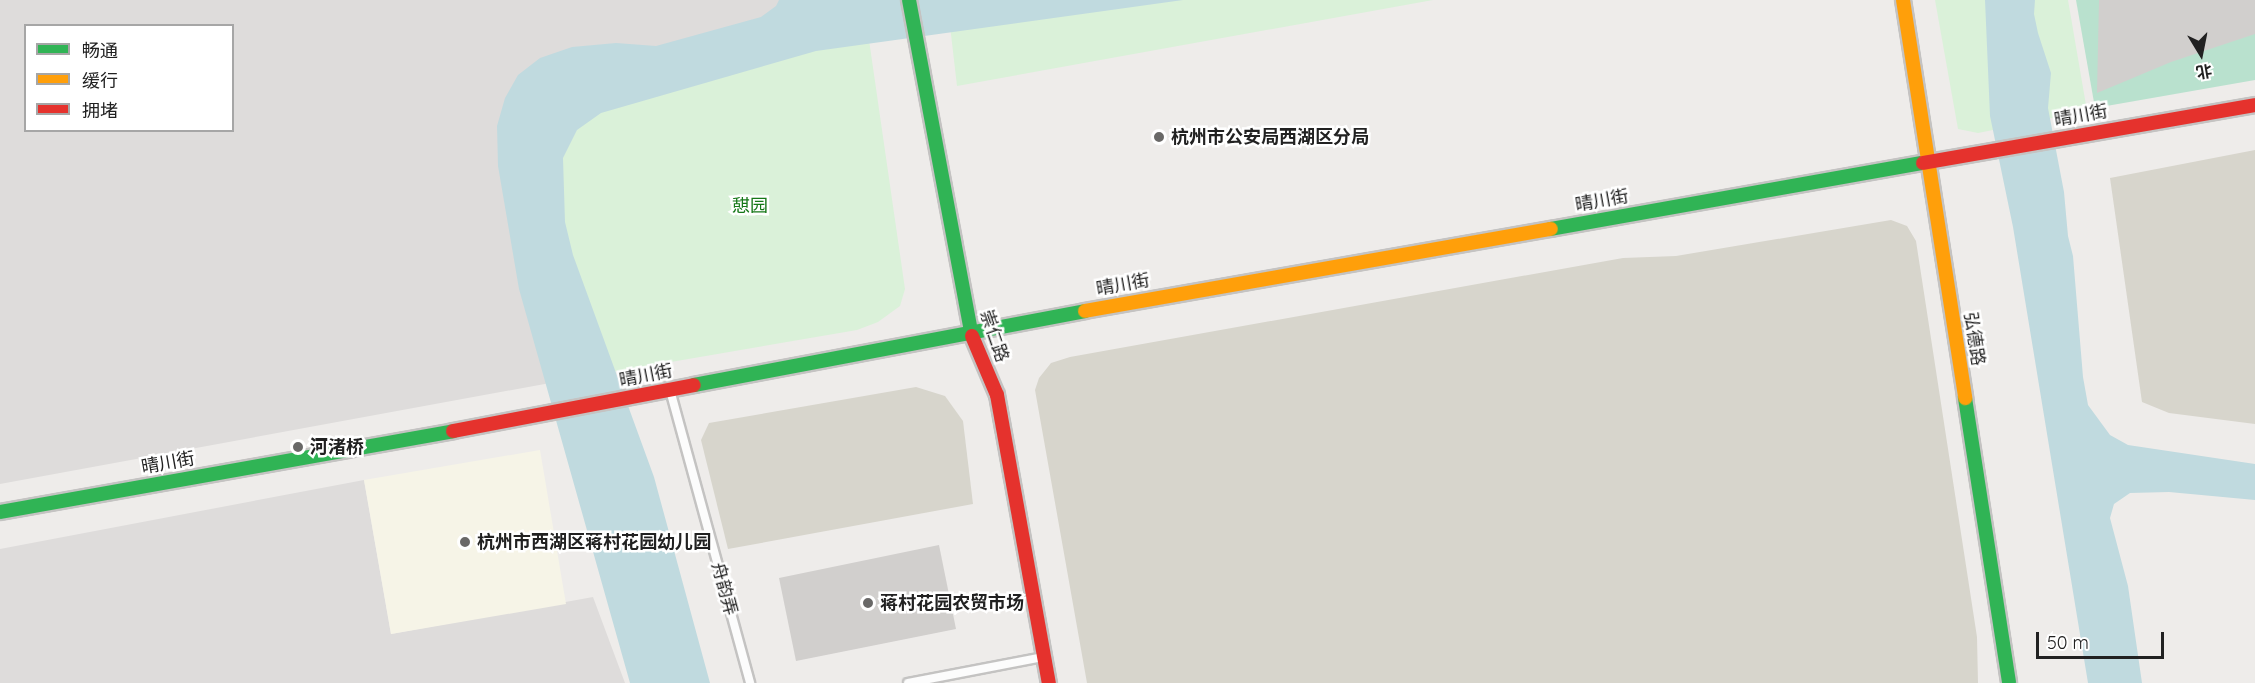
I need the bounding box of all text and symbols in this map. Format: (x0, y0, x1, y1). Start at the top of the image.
legend (24, 24, 234, 132)
north arrow (2171, 24, 2231, 84)
text: 畅通 (82, 39, 118, 62)
text: 北 (2195, 60, 2214, 83)
text: 缓行 (82, 69, 118, 92)
text: 拥堵 (82, 99, 118, 122)
street label: 晴川街 (2053, 101, 2109, 131)
place label: 杭州市公安局西湖区分局 (1171, 126, 1369, 148)
marker: 杭州市公安局西湖区分局 (1152, 130, 1166, 144)
street label: 晴川街 (1574, 186, 1630, 216)
park label: 憇园 (732, 195, 768, 217)
street label: 晴川街 (1095, 270, 1151, 300)
street label: 崇仁路 (975, 307, 1013, 365)
street label: 弘德路 (1959, 311, 1989, 367)
street label: 晴川街 (617, 360, 675, 392)
place label: 河渚桥 (310, 436, 364, 458)
marker: 河渚桥 (291, 440, 305, 454)
street label: 晴川街 (140, 448, 196, 478)
place label: 杭州市西湖区蒋村花园幼儿园 (477, 531, 711, 553)
marker: 杭州市西湖区蒋村花园幼儿园 (458, 535, 472, 549)
street label: 舟韵弄 (707, 560, 741, 618)
place label: 蒋村花园农贸市场 (880, 592, 1024, 614)
marker: 蒋村花园农贸市场 (861, 596, 875, 610)
scale bar (2039, 620, 2166, 658)
text: 50 m (2047, 631, 2089, 654)

